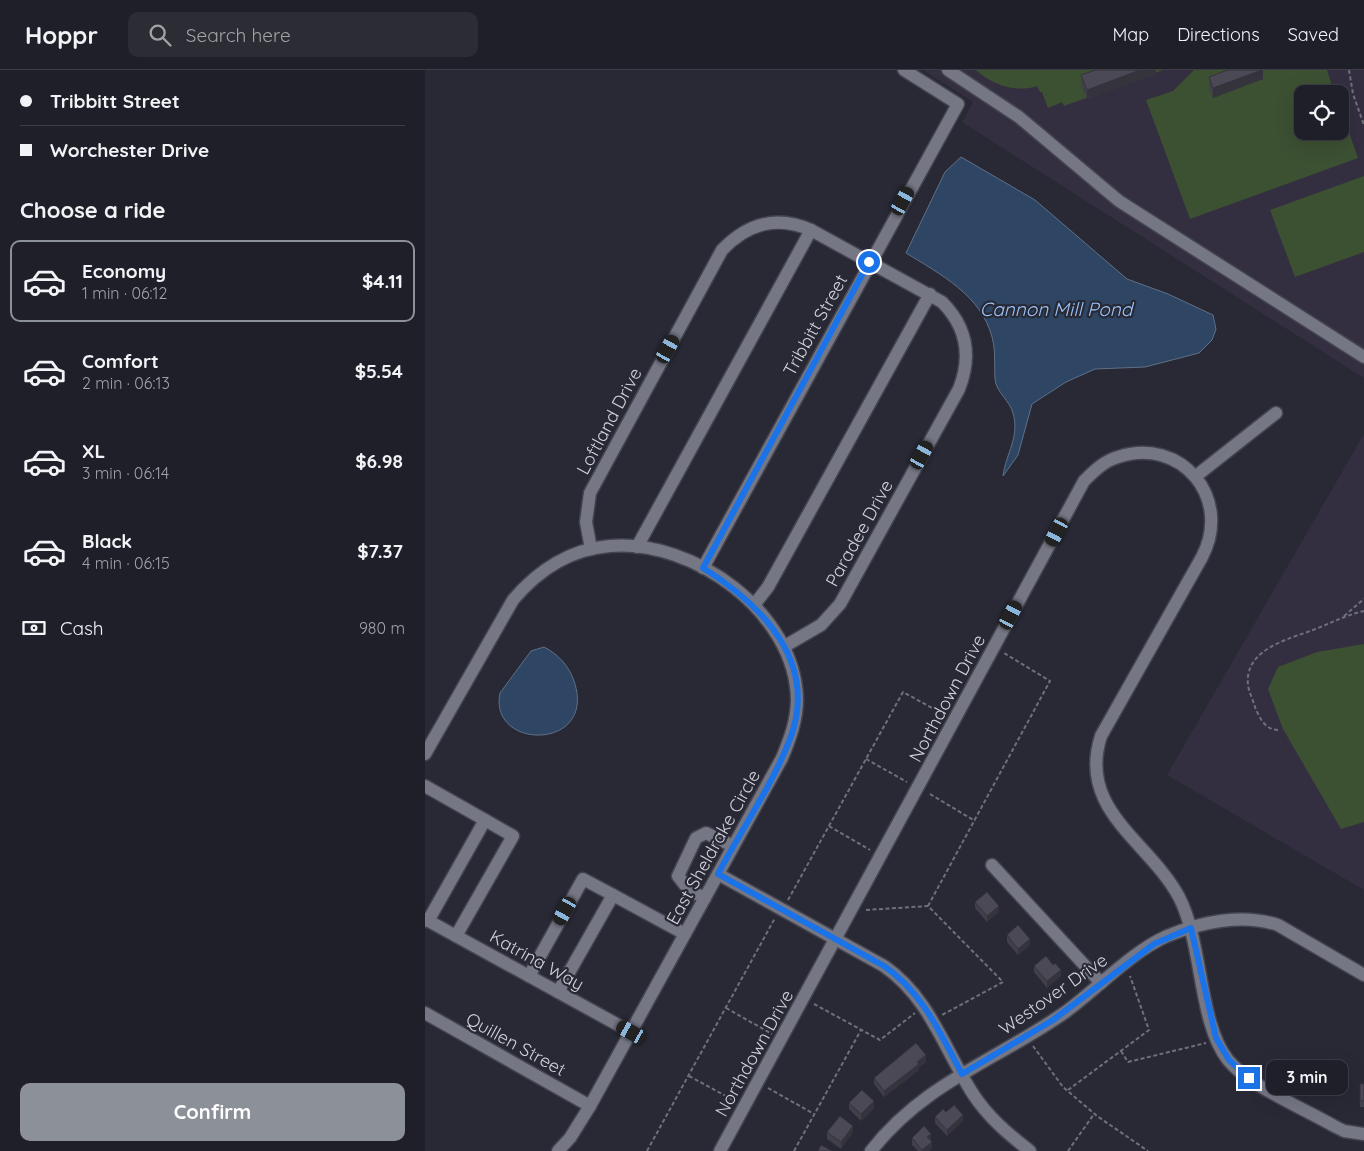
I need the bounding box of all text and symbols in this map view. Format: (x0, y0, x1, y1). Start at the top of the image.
search box (128, 12, 478, 57)
text: Hoppr (25, 20, 98, 50)
icon: search (146, 21, 174, 49)
text: Search here (186, 23, 291, 47)
text: Map (1112, 23, 1149, 46)
text: Directions (1177, 23, 1260, 46)
text: Saved (1288, 23, 1339, 46)
map controls (1294, 85, 1349, 140)
button: locate (1294, 85, 1349, 140)
text: Tribbitt Street (50, 89, 180, 113)
text: Worchester Drive (50, 138, 209, 162)
car (889, 184, 916, 218)
text: Choose a ride (20, 196, 165, 224)
route start (858, 251, 880, 273)
icon: car (22, 259, 67, 304)
text: Economy (82, 259, 166, 283)
text: $4.11 (362, 269, 403, 293)
street label: Tribbitt Street (778, 270, 852, 380)
text: 1 min · 06:12 (82, 283, 167, 303)
water label: Cannon Mill Pond (980, 297, 1135, 321)
car (654, 332, 681, 366)
icon: car (22, 349, 67, 394)
text: Comfort (82, 349, 159, 373)
text: $5.54 (355, 359, 403, 383)
street label: Loftland Drive (571, 364, 647, 478)
text: 2 min · 06:13 (82, 373, 170, 393)
car (908, 438, 935, 472)
icon: car (22, 439, 67, 484)
text: XL (82, 439, 105, 463)
text: $6.98 (355, 449, 403, 473)
text: 3 min · 06:14 (82, 463, 169, 483)
street label: Paradee Drive (820, 476, 898, 590)
car (1043, 515, 1070, 549)
icon: car (22, 529, 67, 574)
text: Black (82, 529, 132, 553)
text: $7.37 (357, 539, 403, 563)
text: 4 min · 06:15 (82, 553, 170, 573)
car (997, 598, 1024, 632)
icon: cash (20, 614, 48, 642)
text: Cash (60, 616, 104, 640)
text: 980 m (359, 618, 405, 638)
street label: Northdown Drive (904, 630, 990, 766)
street label: East Sheldrake Circle (661, 766, 765, 928)
car (551, 894, 578, 928)
street label: Katrina Way (486, 925, 588, 995)
street label: Westover Drive (994, 948, 1112, 1040)
street label: Northdown Drive (710, 986, 798, 1120)
street label: Quillen Street (462, 1007, 570, 1081)
car (614, 1018, 647, 1046)
callout: 3 min (1267, 1060, 1349, 1096)
route end (1238, 1067, 1260, 1089)
text: 3 min (1286, 1067, 1328, 1087)
button: Confirm (20, 1083, 405, 1141)

